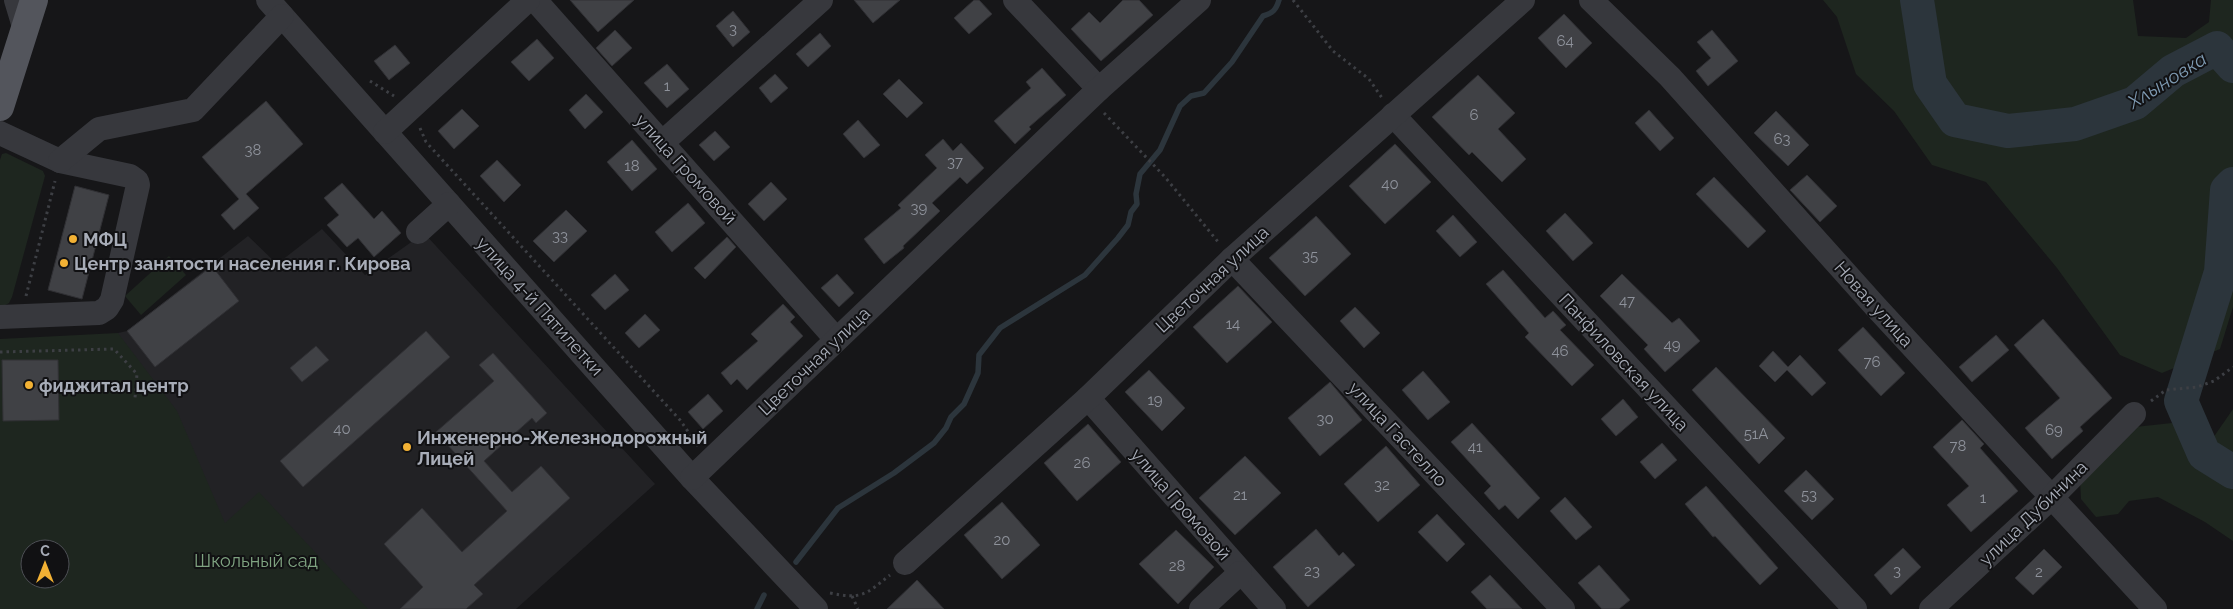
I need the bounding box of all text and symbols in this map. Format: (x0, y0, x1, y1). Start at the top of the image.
house number: 3 (729, 20, 737, 38)
house number: 64 (1556, 32, 1574, 50)
water label: Хлыновка (2123, 47, 2210, 113)
house number: 1 (664, 77, 671, 95)
house number: 6 (1469, 106, 1479, 124)
street label: улица Громовой (631, 110, 741, 228)
house number: 63 (1773, 130, 1791, 148)
house number: 38 (245, 141, 262, 159)
house number: 37 (947, 153, 963, 171)
house number: 18 (624, 157, 640, 175)
house number: 40 (1381, 175, 1399, 193)
house number: 39 (911, 199, 928, 217)
street label: Цветочная улица (1151, 221, 1273, 337)
house number: 33 (552, 227, 568, 245)
place label: МФЦ (83, 229, 127, 250)
street label: улица 4-й Пятилетки (472, 232, 608, 380)
marker: МФЦ (67, 233, 79, 245)
house number: 35 (1302, 247, 1318, 265)
place label: Центр занятости населения г. Кирова (74, 253, 411, 274)
marker: Центр занятости населения г. Кирова (58, 257, 70, 269)
street label: Новая улица (1830, 257, 1918, 351)
street label: Панфиловская улица (1555, 289, 1693, 435)
house number: 47 (1619, 292, 1635, 310)
street label: Цветочная улица (754, 303, 874, 419)
house number: 14 (1226, 315, 1240, 333)
house number: 49 (1664, 336, 1681, 354)
house number: 46 (1551, 342, 1569, 360)
house number: 76 (1863, 353, 1881, 371)
place label: фиджитал центр (39, 375, 189, 396)
street label: улица Гастелло (1344, 378, 1452, 491)
marker: фиджитал центр (23, 379, 35, 391)
house number: 19 (1147, 391, 1163, 409)
house number: 30 (1316, 410, 1334, 428)
house number: 40 (333, 420, 351, 438)
house number: 69 (2045, 421, 2063, 439)
house number: 51А (1744, 425, 1768, 443)
place label: Инженерно-Железнодорожный Лицей (417, 427, 707, 469)
house number: 78 (1950, 437, 1967, 455)
house number: 41 (1468, 438, 1483, 456)
marker: Инженерно-Железнодорожный Лицей (401, 441, 413, 453)
street label: улица Громовой (1127, 444, 1235, 564)
house number: 26 (1074, 454, 1090, 472)
street label: улица Дубинина (1975, 456, 2091, 570)
house number: 32 (1374, 476, 1390, 494)
house number: 21 (1233, 486, 1248, 504)
house number: 53 (1801, 486, 1817, 504)
house number: 1 (1980, 489, 1987, 507)
house number: 20 (994, 531, 1011, 549)
north arrow (20, 539, 70, 589)
text: С (40, 543, 50, 559)
park label: Школьный сад (194, 550, 318, 571)
house number: 28 (1169, 557, 1185, 575)
house number: 23 (1304, 562, 1320, 580)
house number: 3 (1893, 562, 1901, 580)
house number: 2 (2035, 563, 2043, 581)

